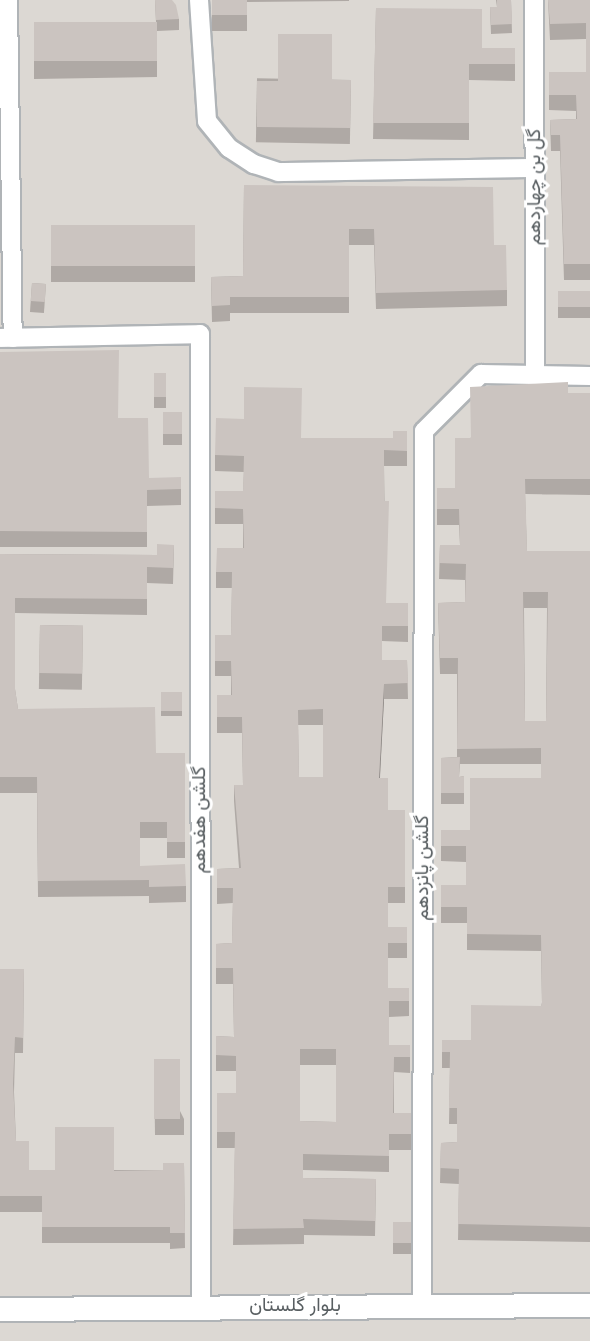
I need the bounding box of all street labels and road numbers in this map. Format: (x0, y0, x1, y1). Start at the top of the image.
street label: گل بن چهاردهم (524, 129, 546, 245)
street label: گلشن هفدهم (189, 766, 211, 874)
street label: گلشن پانزدهم (412, 815, 434, 921)
street label: بلوار گلستان (249, 1295, 341, 1317)

